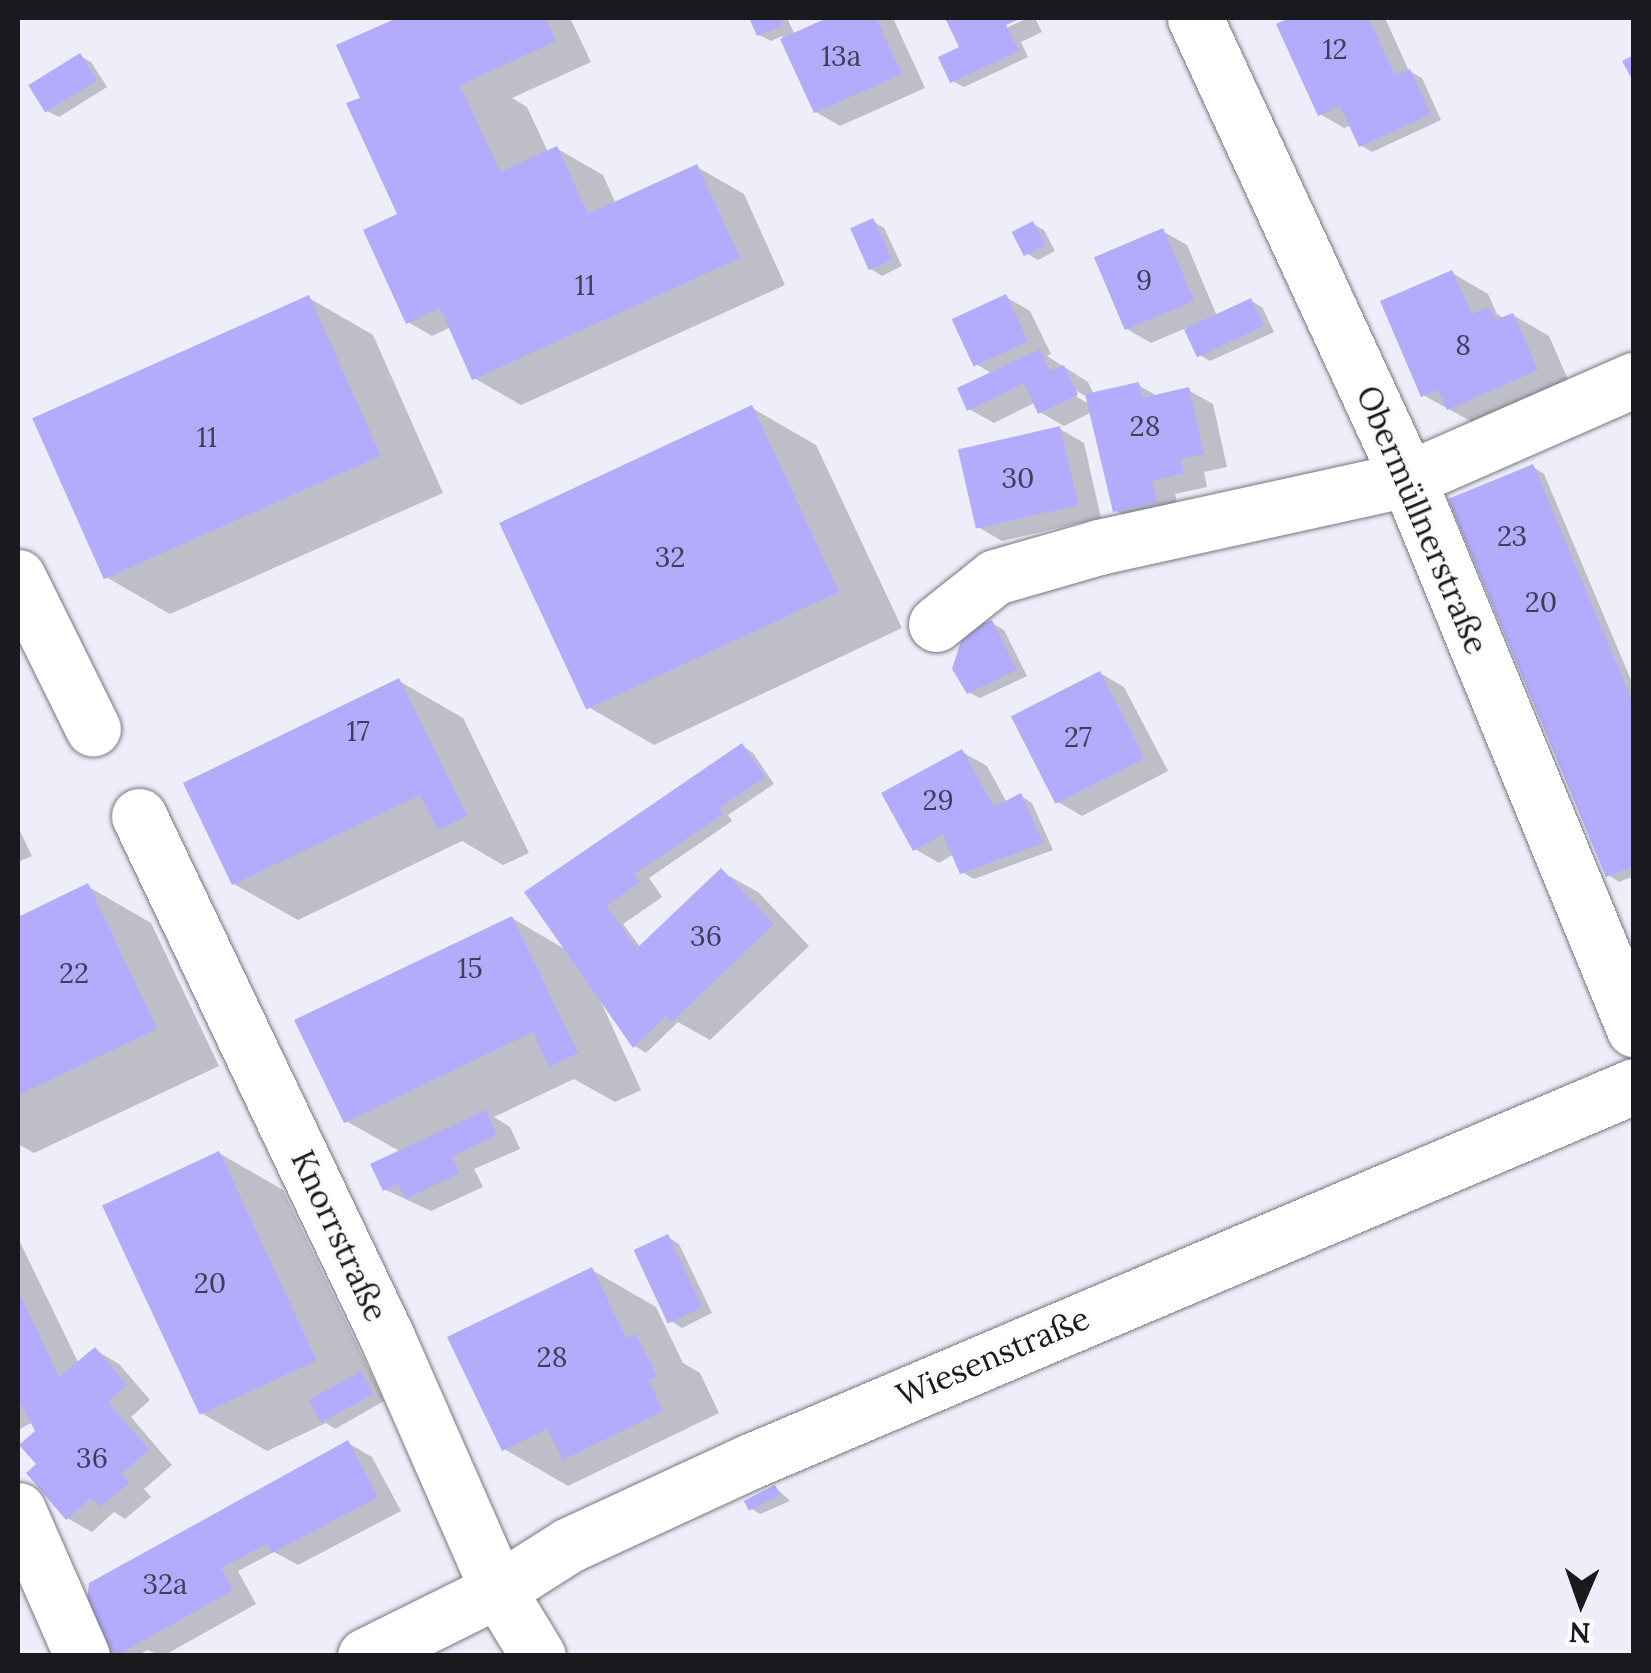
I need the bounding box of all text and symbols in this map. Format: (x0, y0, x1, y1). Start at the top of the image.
house number: 12 (1322, 32, 1348, 66)
house number: 13a (821, 39, 861, 73)
house number: 9 (1136, 263, 1152, 297)
house number: 11 (575, 268, 595, 302)
house number: 8 (1455, 328, 1471, 362)
street label: Obermüllnerstraße (1348, 380, 1496, 660)
house number: 28 (1130, 409, 1160, 443)
house number: 11 (197, 420, 217, 454)
house number: 30 (1002, 461, 1034, 495)
house number: 23 (1497, 519, 1527, 553)
house number: 32 (655, 540, 685, 574)
house number: 20 (1525, 585, 1557, 619)
house number: 17 (346, 714, 370, 748)
house number: 27 (1064, 720, 1092, 754)
house number: 29 (922, 783, 954, 817)
house number: 36 (690, 919, 722, 953)
house number: 15 (457, 951, 483, 985)
house number: 22 (59, 956, 89, 990)
street label: Knorrstraße (283, 1144, 395, 1328)
house number: 20 (194, 1266, 226, 1300)
street label: Wiesenstraße (891, 1299, 1095, 1415)
house number: 28 (537, 1340, 567, 1374)
house number: 36 (76, 1441, 108, 1475)
north arrow (1531, 1553, 1631, 1653)
house number: 32a (142, 1567, 188, 1601)
text: N (1569, 1615, 1591, 1651)

